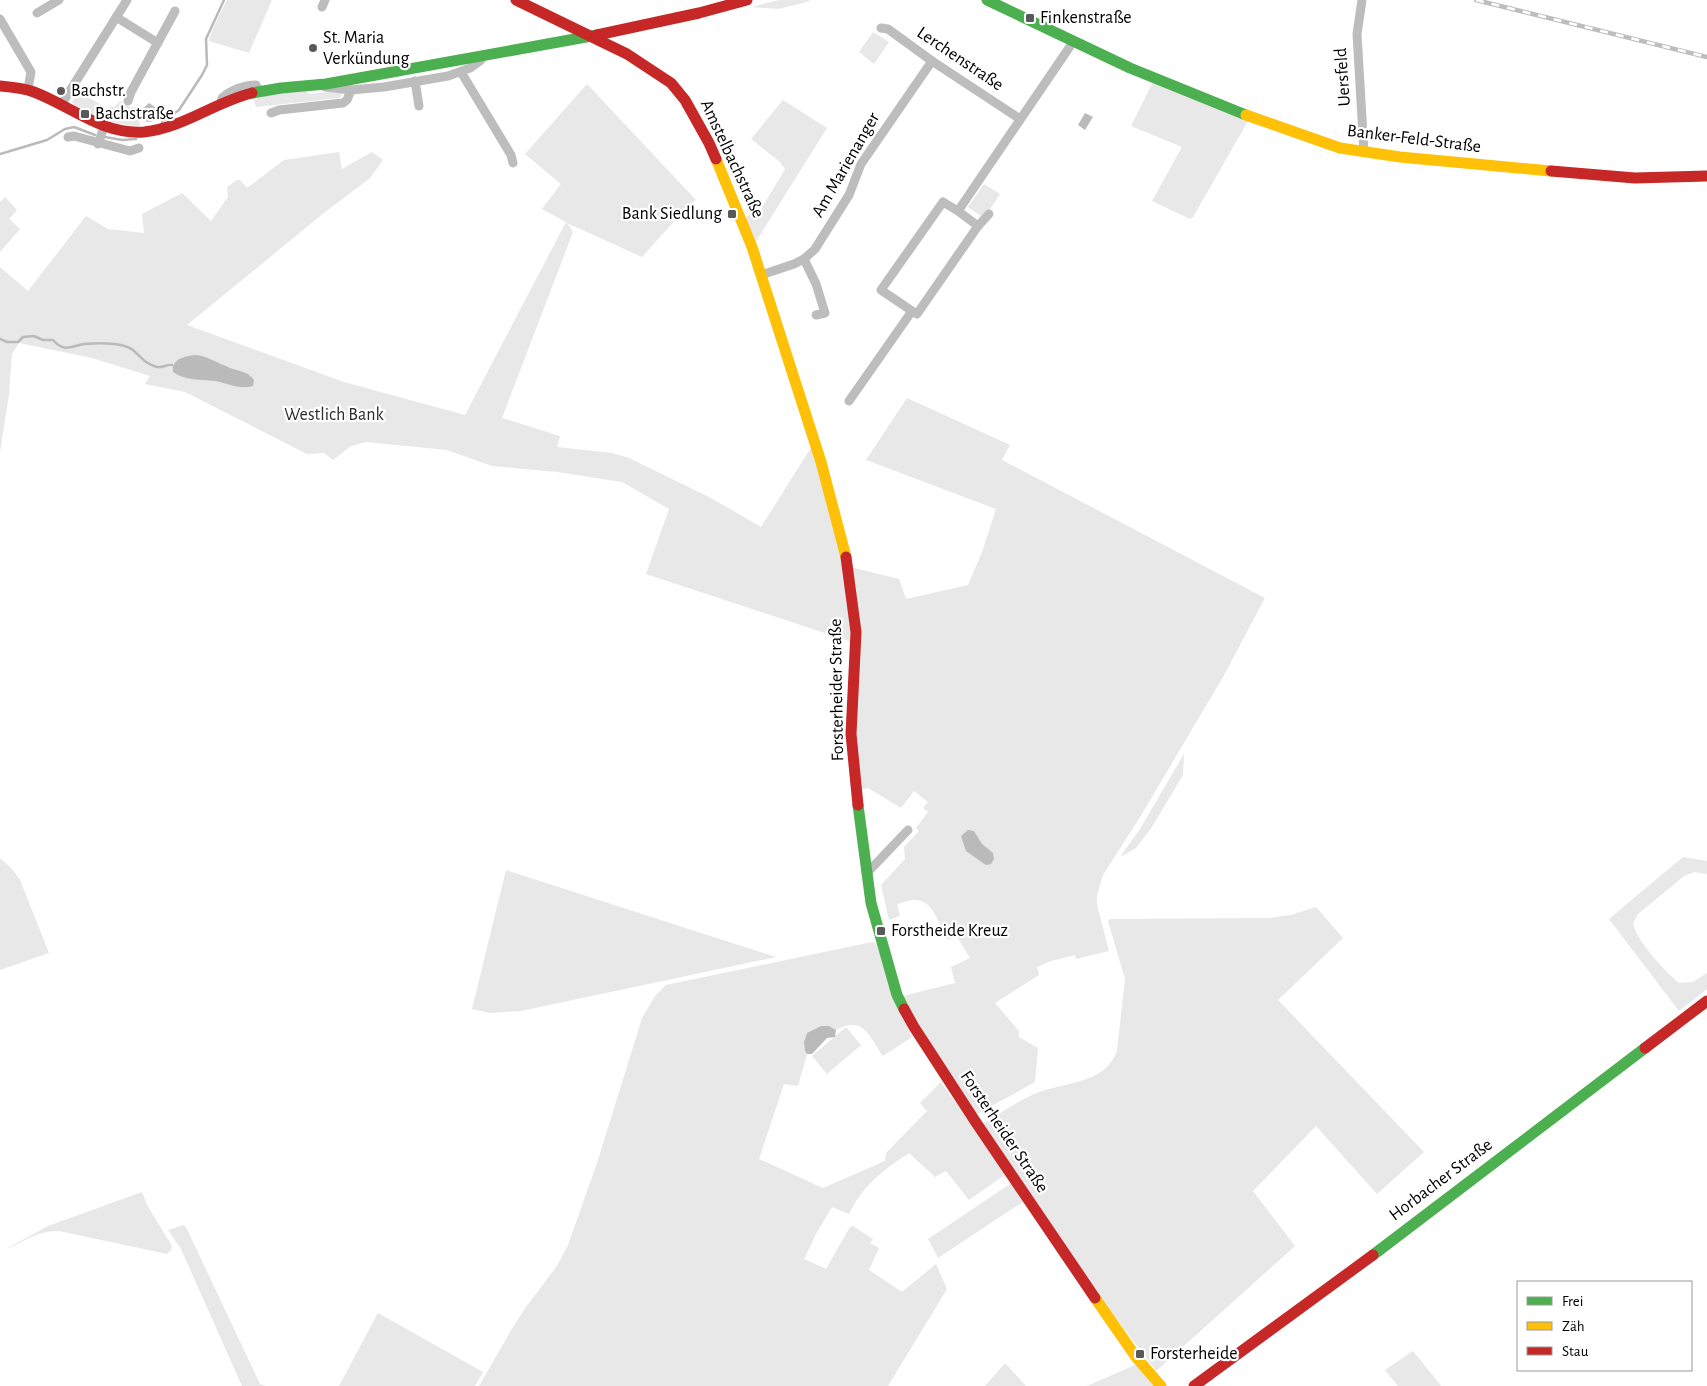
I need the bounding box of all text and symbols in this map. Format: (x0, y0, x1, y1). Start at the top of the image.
place label: Finkenstraße (1040, 9, 1132, 27)
marker: Finkenstraße (1024, 12, 1036, 24)
street label: Lerchenstraße (914, 24, 1006, 94)
place label: St. Maria Verkündung (323, 29, 410, 68)
marker: St. Maria Verkündung (307, 42, 319, 54)
street label: Uersfeld (1332, 47, 1354, 107)
place label: Bachstr. (71, 82, 126, 100)
marker: Bachstr. (55, 85, 67, 97)
street label: Amstelbachstraße (697, 97, 767, 221)
place label: Bachstraße (95, 105, 174, 123)
marker: Bachstraße (79, 108, 91, 120)
street label: Am Marienanger (809, 109, 883, 221)
street label: Banker-Feld-Straße (1346, 122, 1482, 156)
place label: Bank Siedlung (622, 205, 722, 223)
marker: Bank Siedlung (726, 208, 738, 220)
park label: Westlich Bank (284, 406, 384, 424)
street label: Forsterheider Straße (827, 618, 847, 762)
place label: Forstheide Kreuz (891, 922, 1008, 940)
marker: Forstheide Kreuz (875, 925, 887, 937)
street label: Forsterheider Straße (957, 1068, 1051, 1196)
street label: Horbacher Straße (1386, 1136, 1496, 1224)
legend (1517, 1281, 1692, 1371)
text: Frei (1562, 1294, 1583, 1309)
text: Zäh (1562, 1319, 1585, 1334)
text: Stau (1562, 1344, 1589, 1359)
place label: Forsterheide (1150, 1345, 1238, 1363)
marker: Forsterheide (1134, 1348, 1146, 1360)

